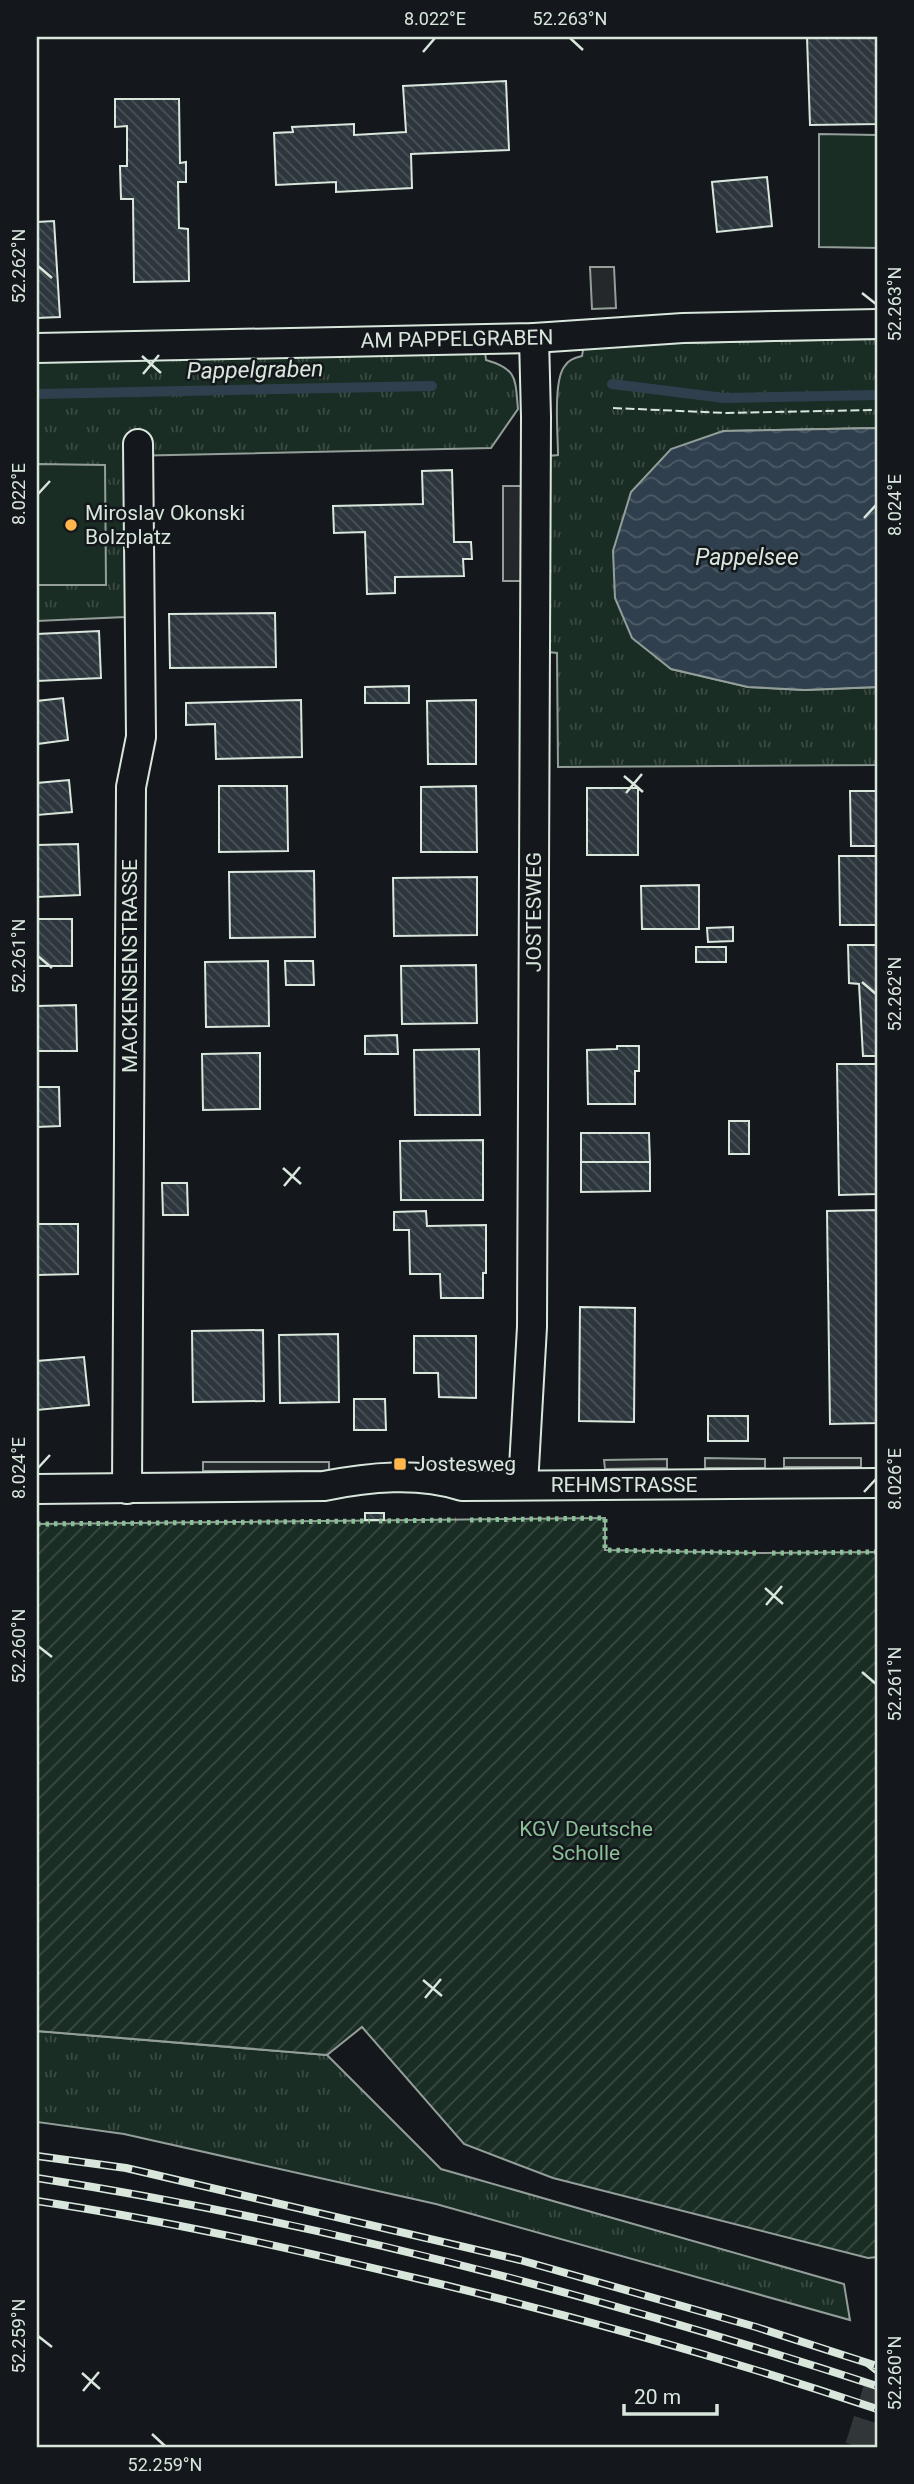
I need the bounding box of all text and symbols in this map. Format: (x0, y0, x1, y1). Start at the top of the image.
text: 8.022°E (404, 8, 466, 29)
text: 52.263°N (533, 8, 607, 29)
text: 52.262°N (8, 229, 29, 303)
text: 52.263°N (884, 267, 905, 341)
street label: AM PAPPELGRABEN (360, 325, 554, 353)
water label: Pappelgraben (186, 355, 324, 385)
text: 8.022°E (8, 463, 29, 525)
text: 8.024°E (884, 474, 905, 536)
place label: Miroslav Okonski Bolzplatz (85, 501, 245, 549)
marker: Miroslav Okonski Bolzplatz (63, 517, 79, 533)
water label: Pappelsee (695, 544, 799, 571)
street label: JOSTESWEG (522, 852, 546, 972)
street label: MACKENSENSTRASSE (118, 859, 142, 1073)
text: 52.261°N (8, 919, 29, 993)
text: 52.262°N (884, 957, 905, 1031)
text: 8.024°E (8, 1437, 29, 1499)
text: 8.026°E (884, 1448, 905, 1510)
place label: Jostesweg (414, 1452, 516, 1476)
marker: Jostesweg (392, 1456, 408, 1472)
street label: REHMSTRASSE (551, 1473, 697, 1497)
text: 52.260°N (8, 1609, 29, 1683)
text: 52.261°N (884, 1647, 905, 1721)
park label: KGV Deutsche Scholle (519, 1817, 653, 1865)
text: 52.259°N (8, 2299, 29, 2373)
text: 52.260°N (884, 2336, 905, 2410)
scale bar (624, 2372, 716, 2416)
text: 20 m (634, 2385, 681, 2409)
text: 52.259°N (128, 2454, 202, 2475)

